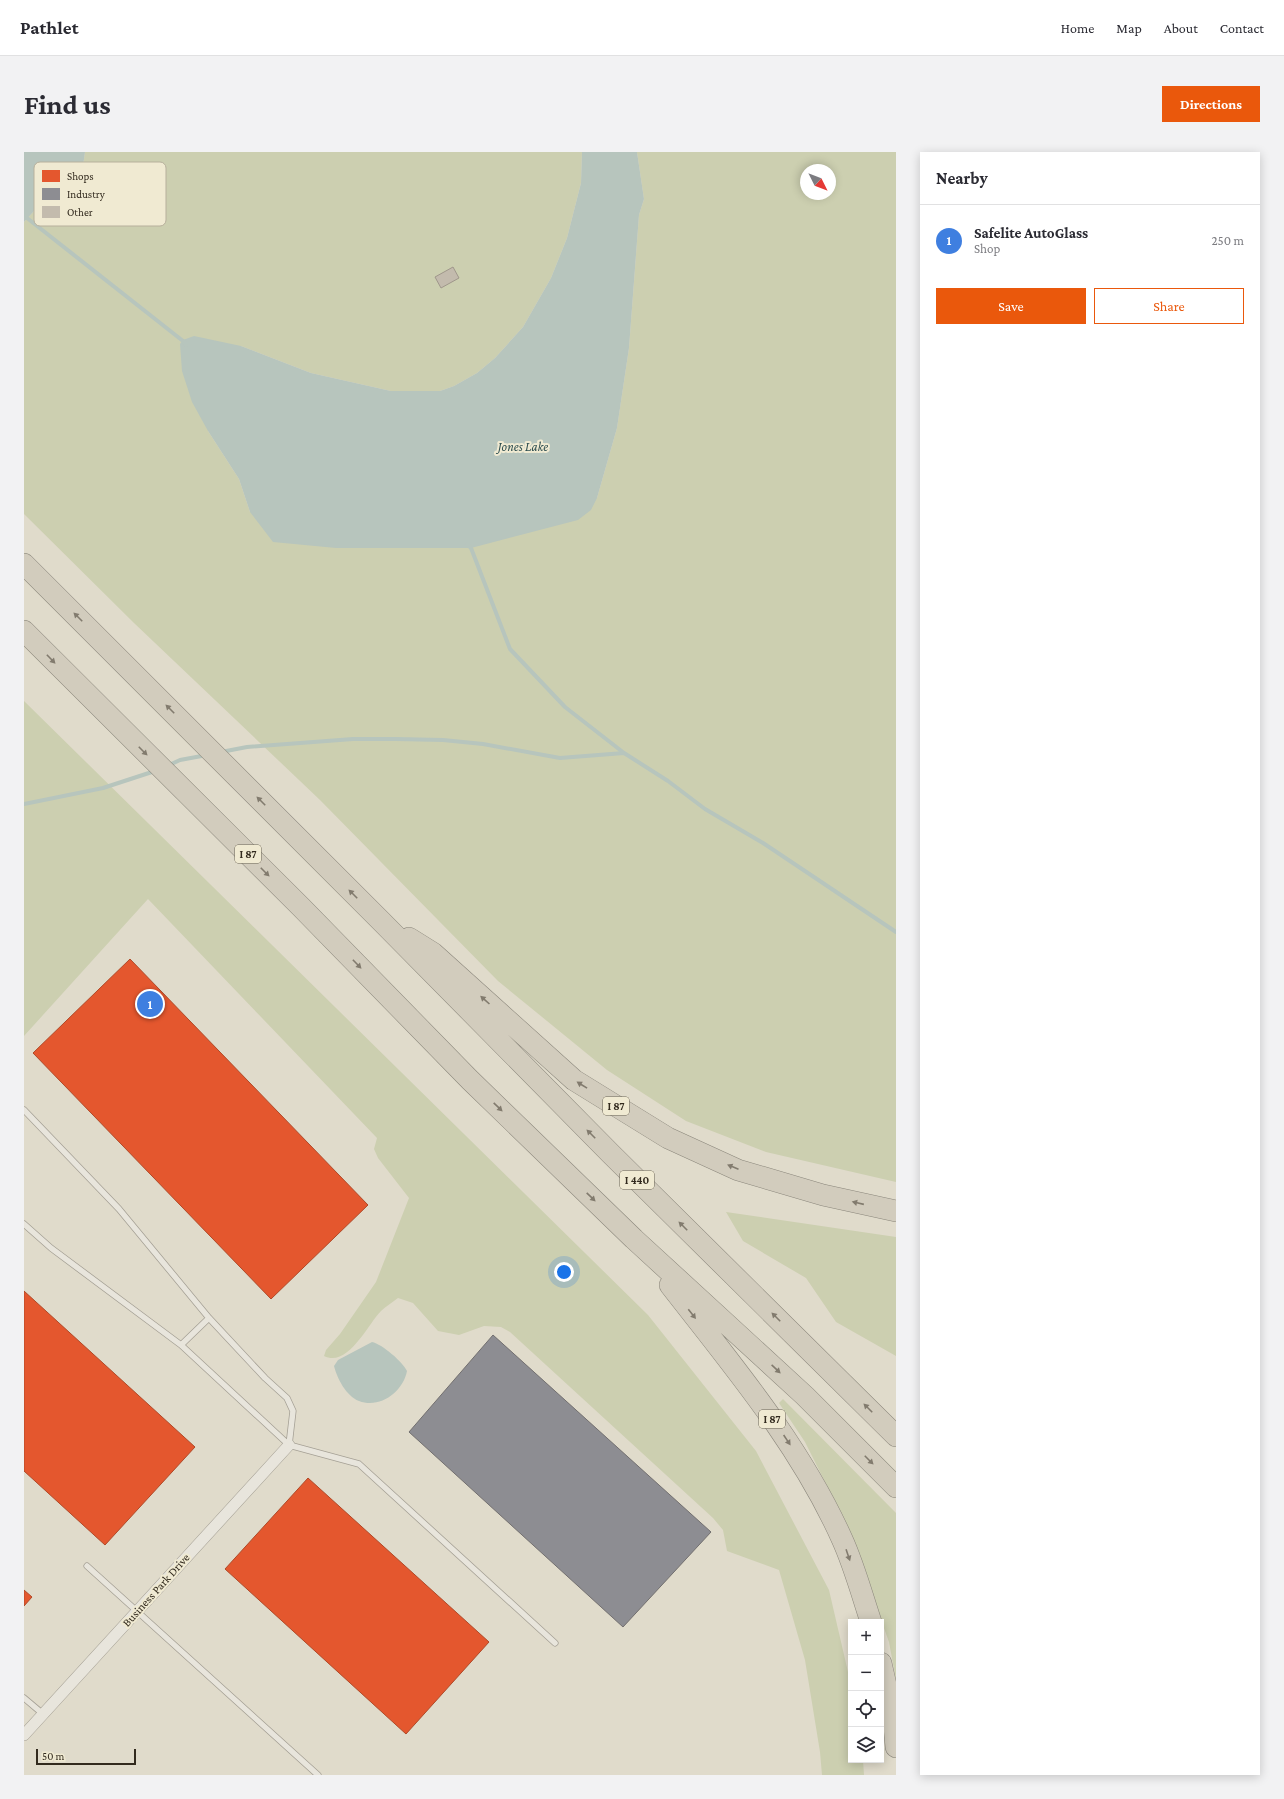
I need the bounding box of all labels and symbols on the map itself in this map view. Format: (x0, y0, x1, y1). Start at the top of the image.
legend (34, 162, 166, 226)
north arrow (800, 164, 836, 200)
text: Shops (67, 170, 94, 183)
text: Industry (67, 188, 106, 201)
text: Other (67, 206, 93, 218)
water label: Jones Lake (496, 439, 548, 454)
one-way arrow (73, 612, 83, 622)
one-way arrow (46, 654, 56, 664)
one-way arrow (165, 704, 175, 714)
one-way arrow (138, 746, 148, 756)
one-way arrow (256, 796, 266, 806)
road number: I 87 (235, 845, 261, 863)
one-way arrow (260, 867, 270, 877)
one-way arrow (348, 889, 358, 899)
one-way arrow (352, 959, 362, 969)
pin: 1 (137, 989, 163, 1019)
one-way arrow (480, 995, 490, 1004)
one-way arrow (576, 1082, 588, 1089)
road number: I 87 (603, 1097, 629, 1115)
one-way arrow (493, 1102, 503, 1112)
one-way arrow (586, 1129, 596, 1139)
one-way arrow (727, 1164, 739, 1171)
road number: I 440 (620, 1171, 654, 1189)
one-way arrow (586, 1192, 596, 1202)
one-way arrow (852, 1199, 864, 1205)
one-way arrow (678, 1221, 688, 1231)
your location (554, 1262, 574, 1282)
one-way arrow (688, 1308, 697, 1319)
one-way arrow (771, 1312, 781, 1322)
one-way arrow (771, 1365, 781, 1374)
one-way arrow (863, 1403, 873, 1413)
road number: I 87 (759, 1410, 785, 1428)
one-way arrow (783, 1435, 791, 1445)
one-way arrow (864, 1455, 874, 1465)
one-way arrow (845, 1549, 851, 1561)
street label: Business Park Drive (119, 1550, 193, 1630)
scale bar (36, 1747, 136, 1766)

